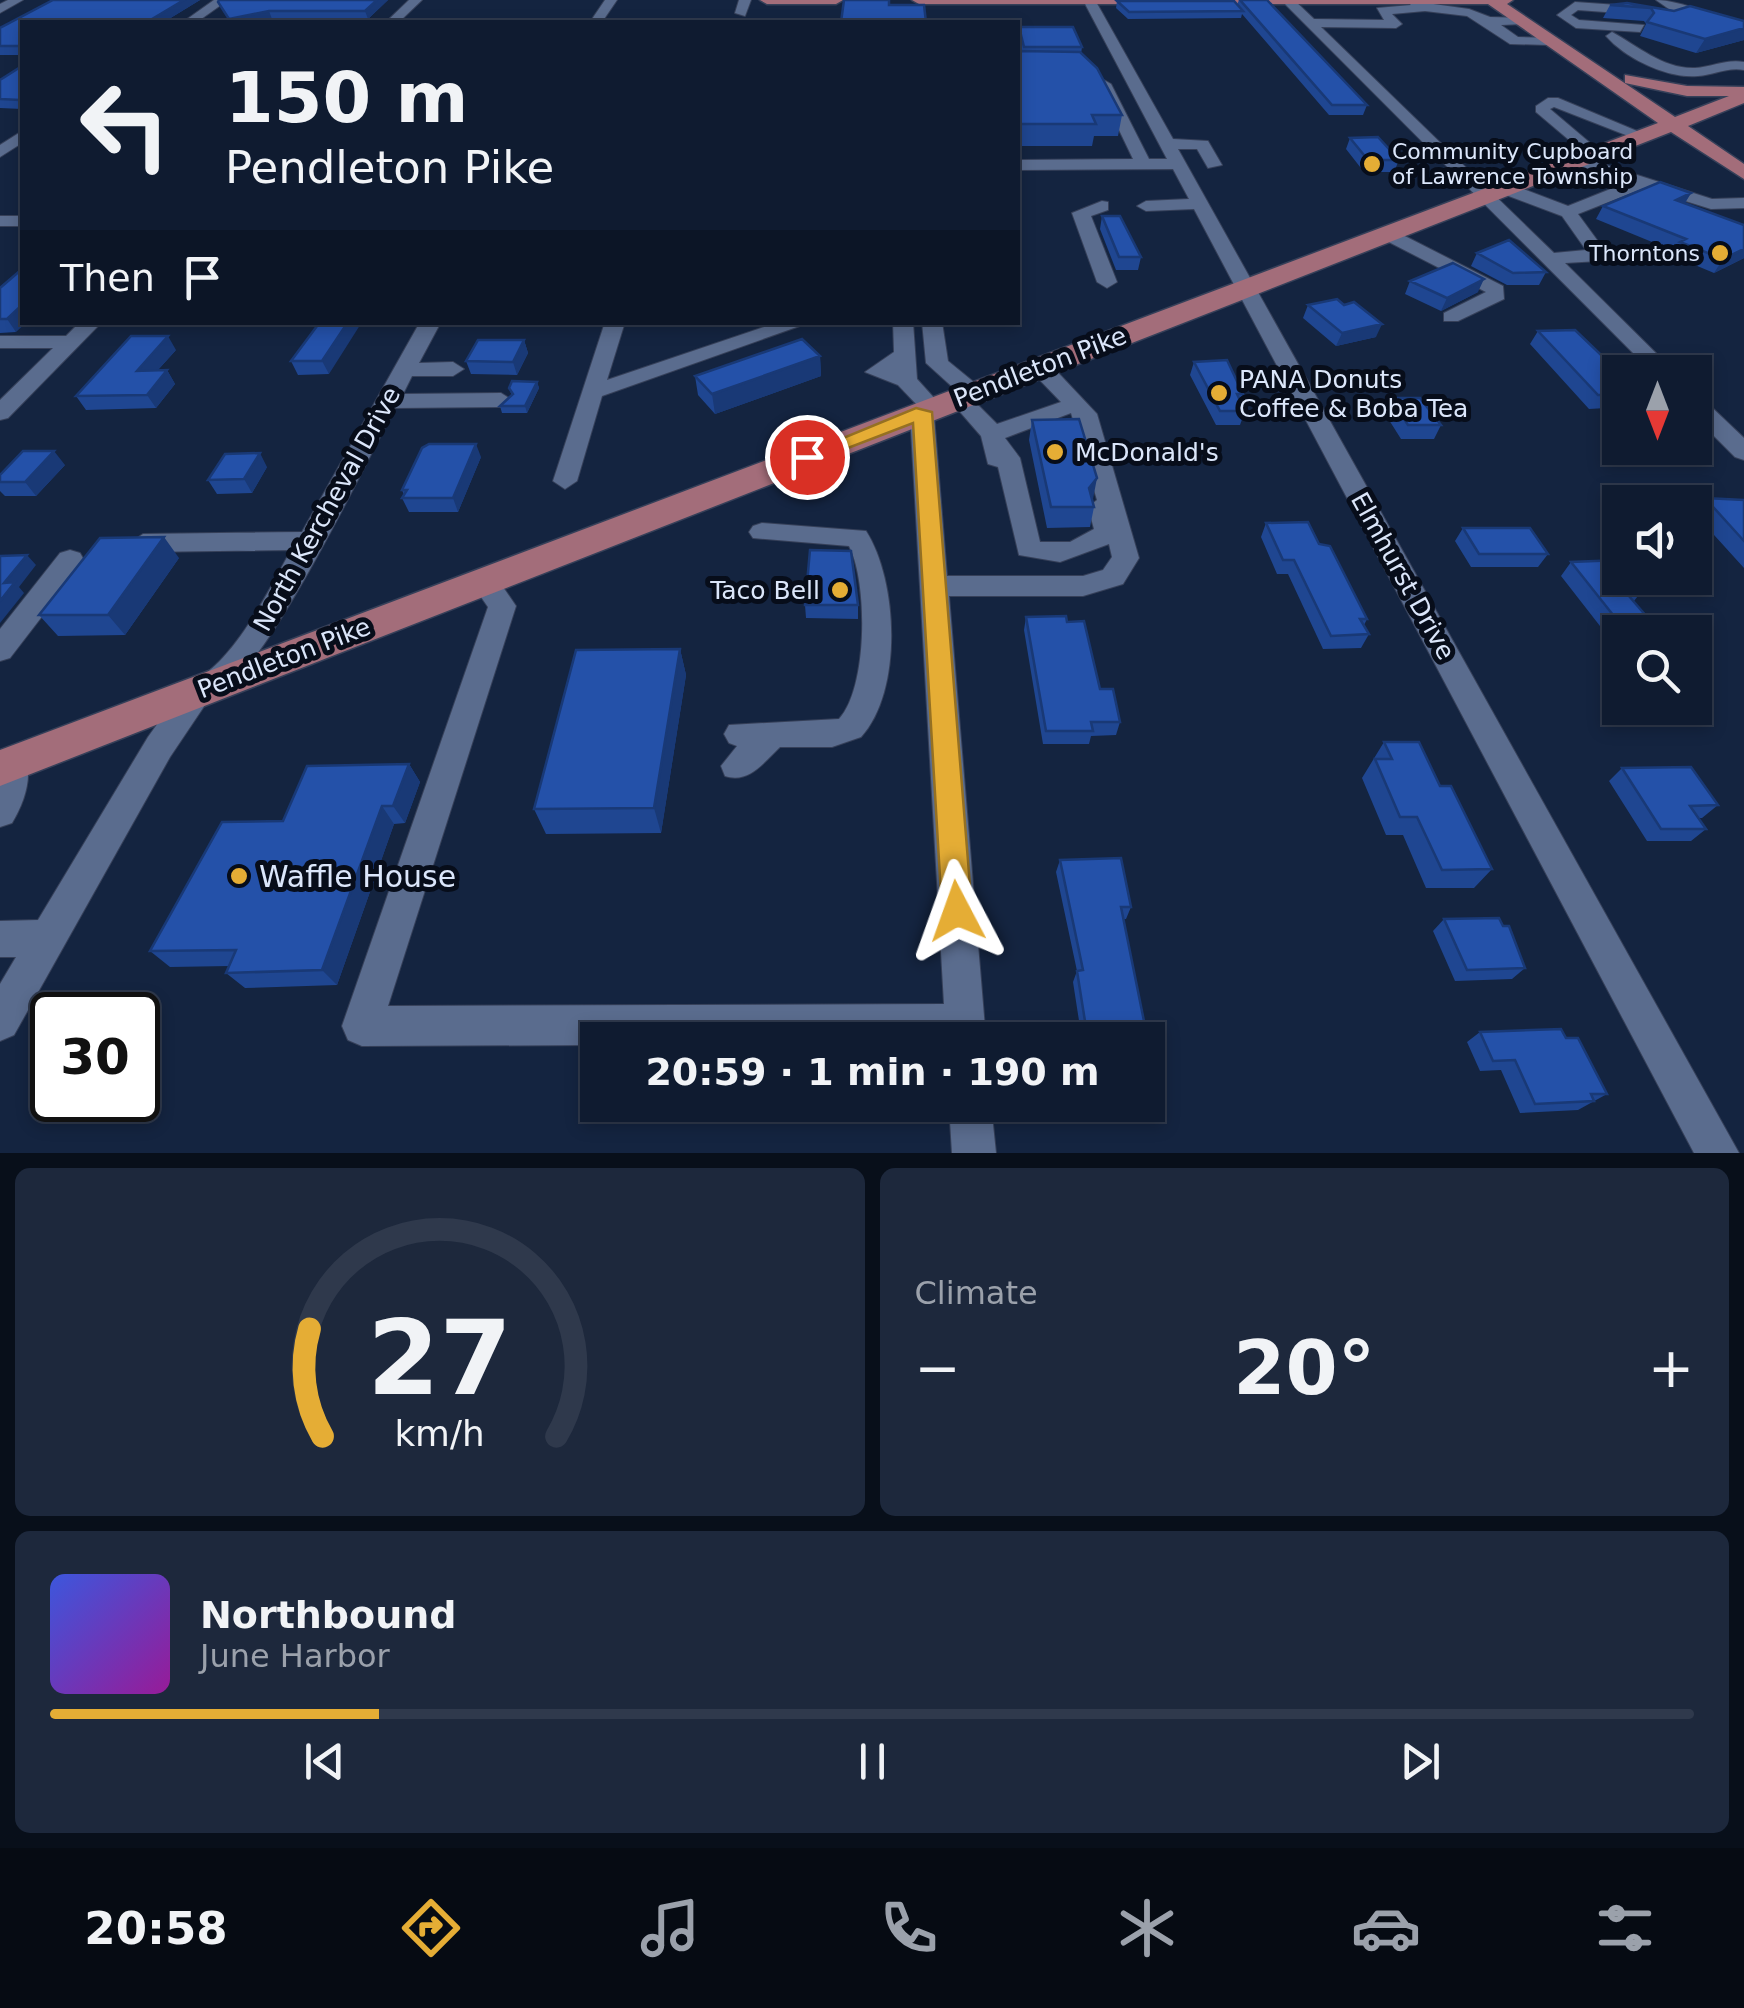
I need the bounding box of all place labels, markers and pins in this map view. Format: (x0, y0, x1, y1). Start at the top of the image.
place label: Community Cupboard of Lawrence Township (1392, 139, 1633, 189)
marker: Community Cupboard of Lawrence Township (1361, 153, 1383, 175)
place label: Thorntons (1588, 241, 1700, 266)
marker: Thorntons (1709, 242, 1731, 264)
place label: PANA Donuts Coffee & Boba Tea (1239, 365, 1468, 423)
marker: PANA Donuts Coffee & Boba Tea (1208, 382, 1230, 404)
pin (765, 415, 850, 500)
place label: McDonald's (1075, 438, 1219, 467)
marker: McDonald's (1044, 441, 1066, 463)
place label: Taco Bell (709, 576, 820, 605)
marker: Taco Bell (829, 579, 851, 601)
place label: Waffle House (259, 859, 456, 894)
marker: Waffle House (228, 865, 250, 887)

